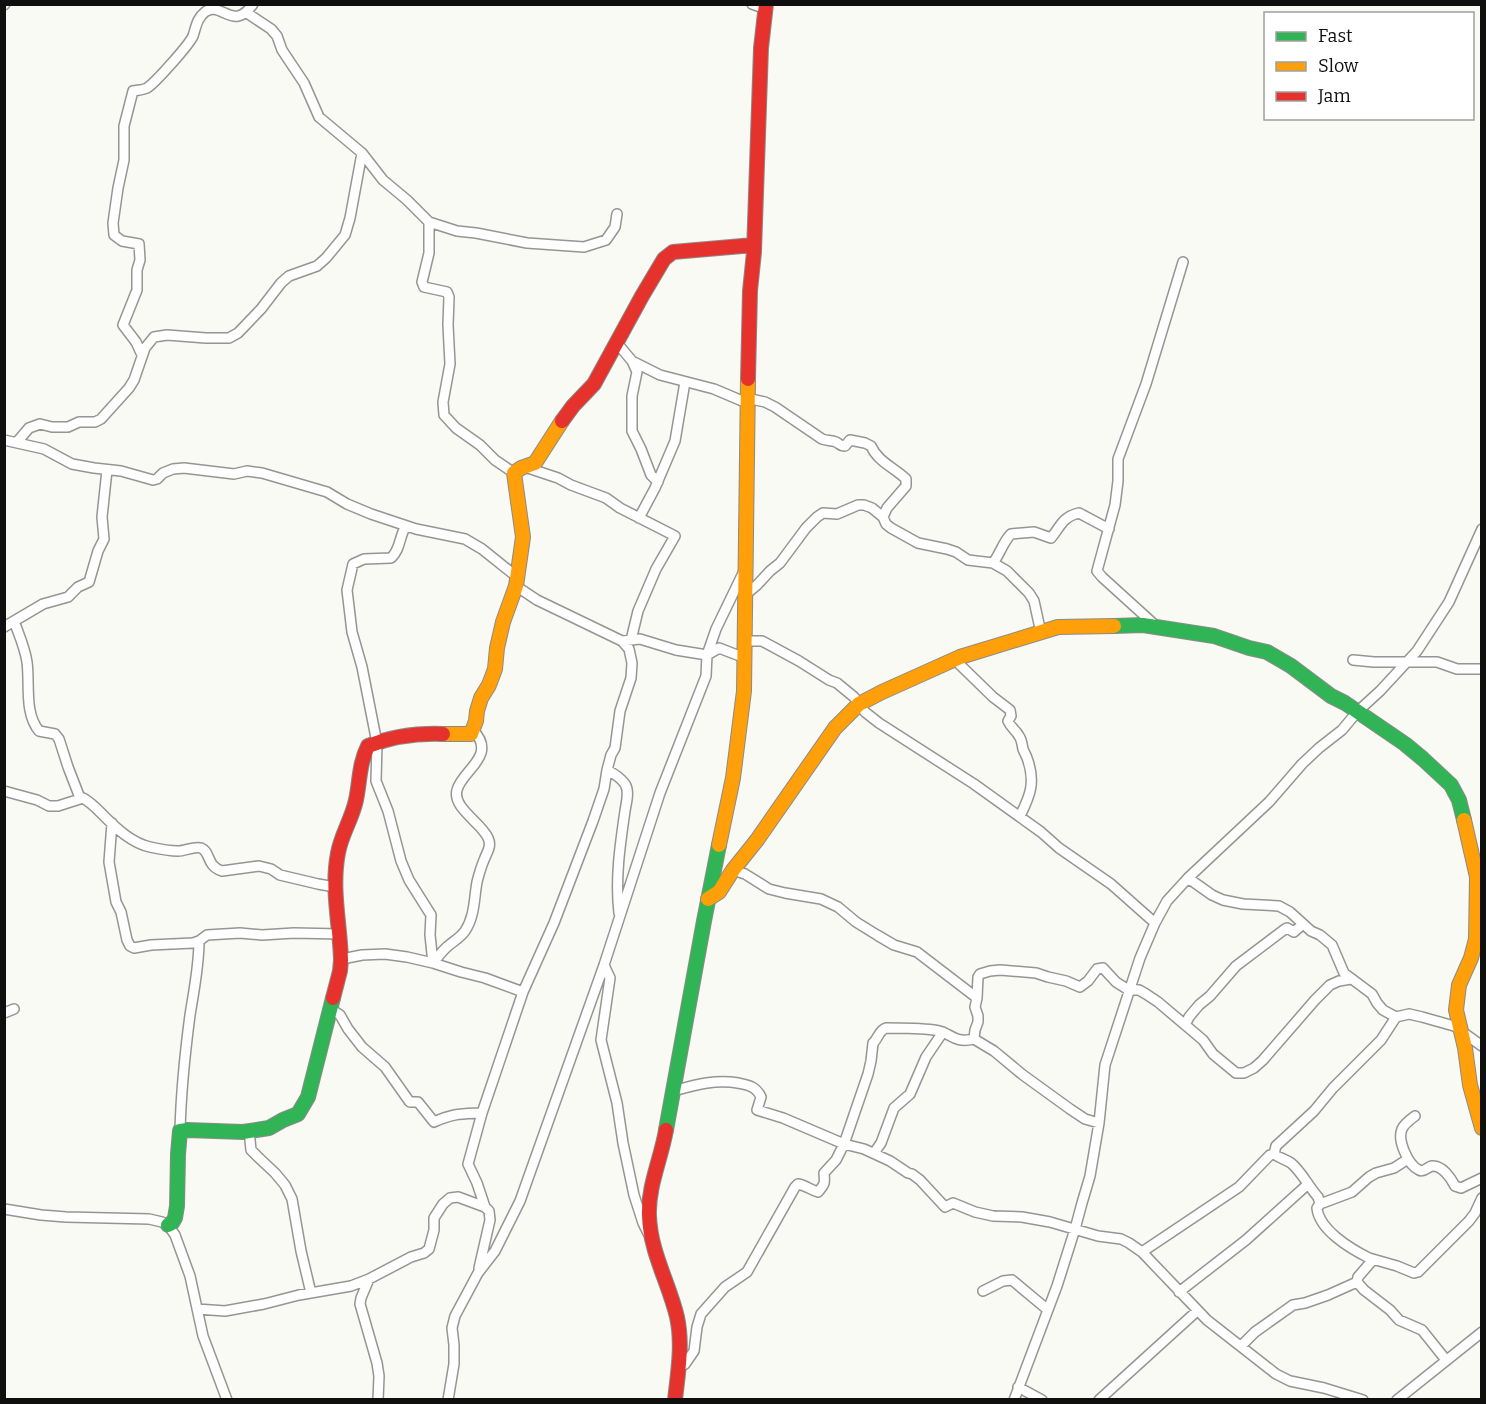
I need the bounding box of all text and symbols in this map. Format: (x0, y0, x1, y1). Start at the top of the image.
legend (1264, 12, 1474, 120)
text: Fast (1318, 25, 1353, 47)
text: Slow (1318, 55, 1359, 77)
text: Jam (1317, 85, 1351, 107)

